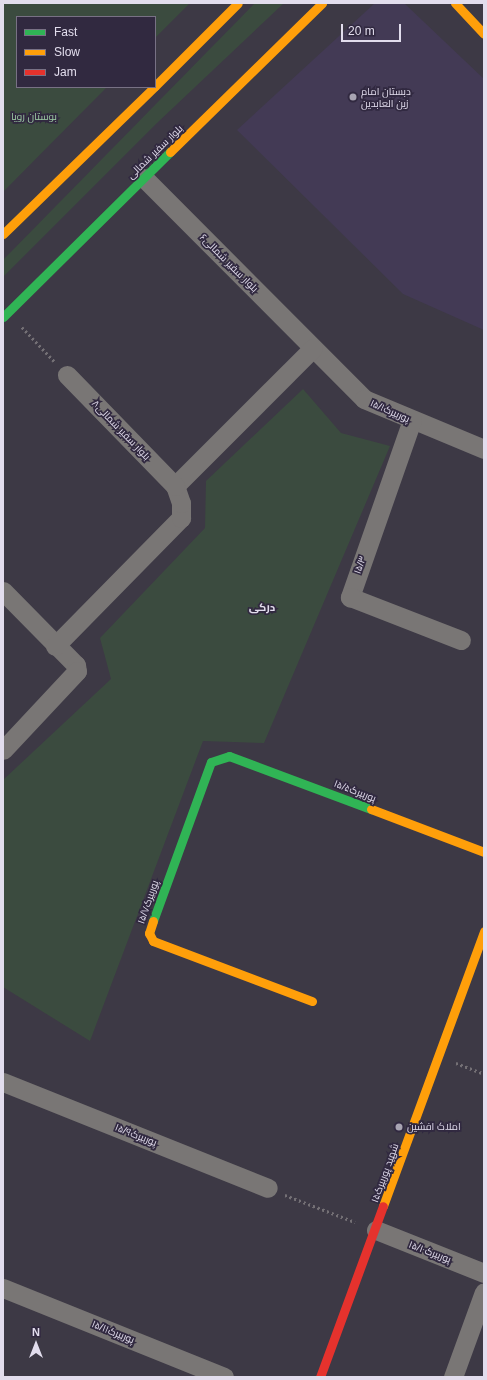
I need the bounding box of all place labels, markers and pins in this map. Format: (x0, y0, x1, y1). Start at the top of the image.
place label: دبستان امام زین العابدین (361, 85, 411, 108)
marker: دبستان امام زین العابدین (348, 92, 358, 102)
place label: املاک افشین (407, 1121, 461, 1133)
marker: املاک افشین (394, 1122, 404, 1132)

